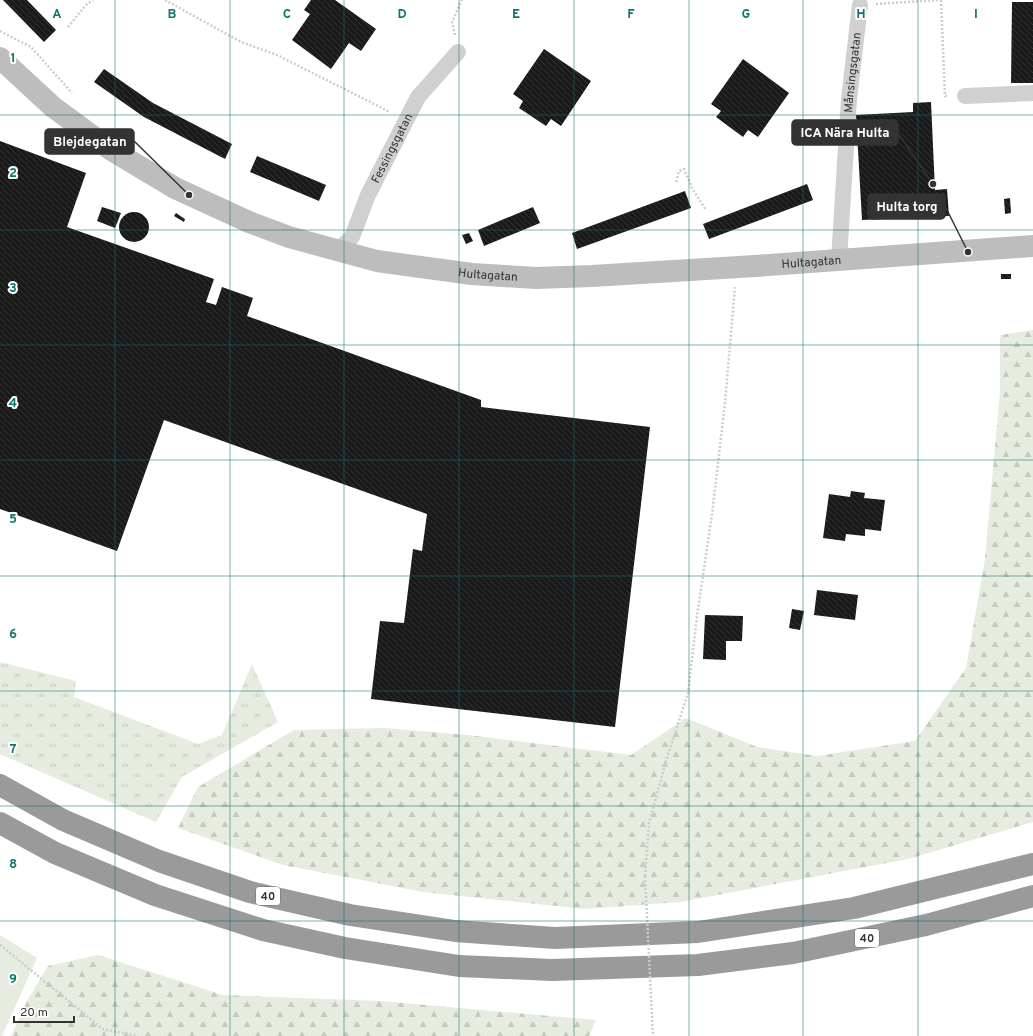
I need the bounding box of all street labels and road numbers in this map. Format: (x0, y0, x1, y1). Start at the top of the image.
street label: Månsingsgatan (841, 31, 866, 113)
street label: Fessingsgatan (368, 111, 417, 186)
street label: Hultagatan (781, 253, 842, 273)
street label: Hultagatan (457, 265, 518, 286)
road number: 40 (256, 887, 280, 905)
road number: 40 (855, 929, 879, 947)

